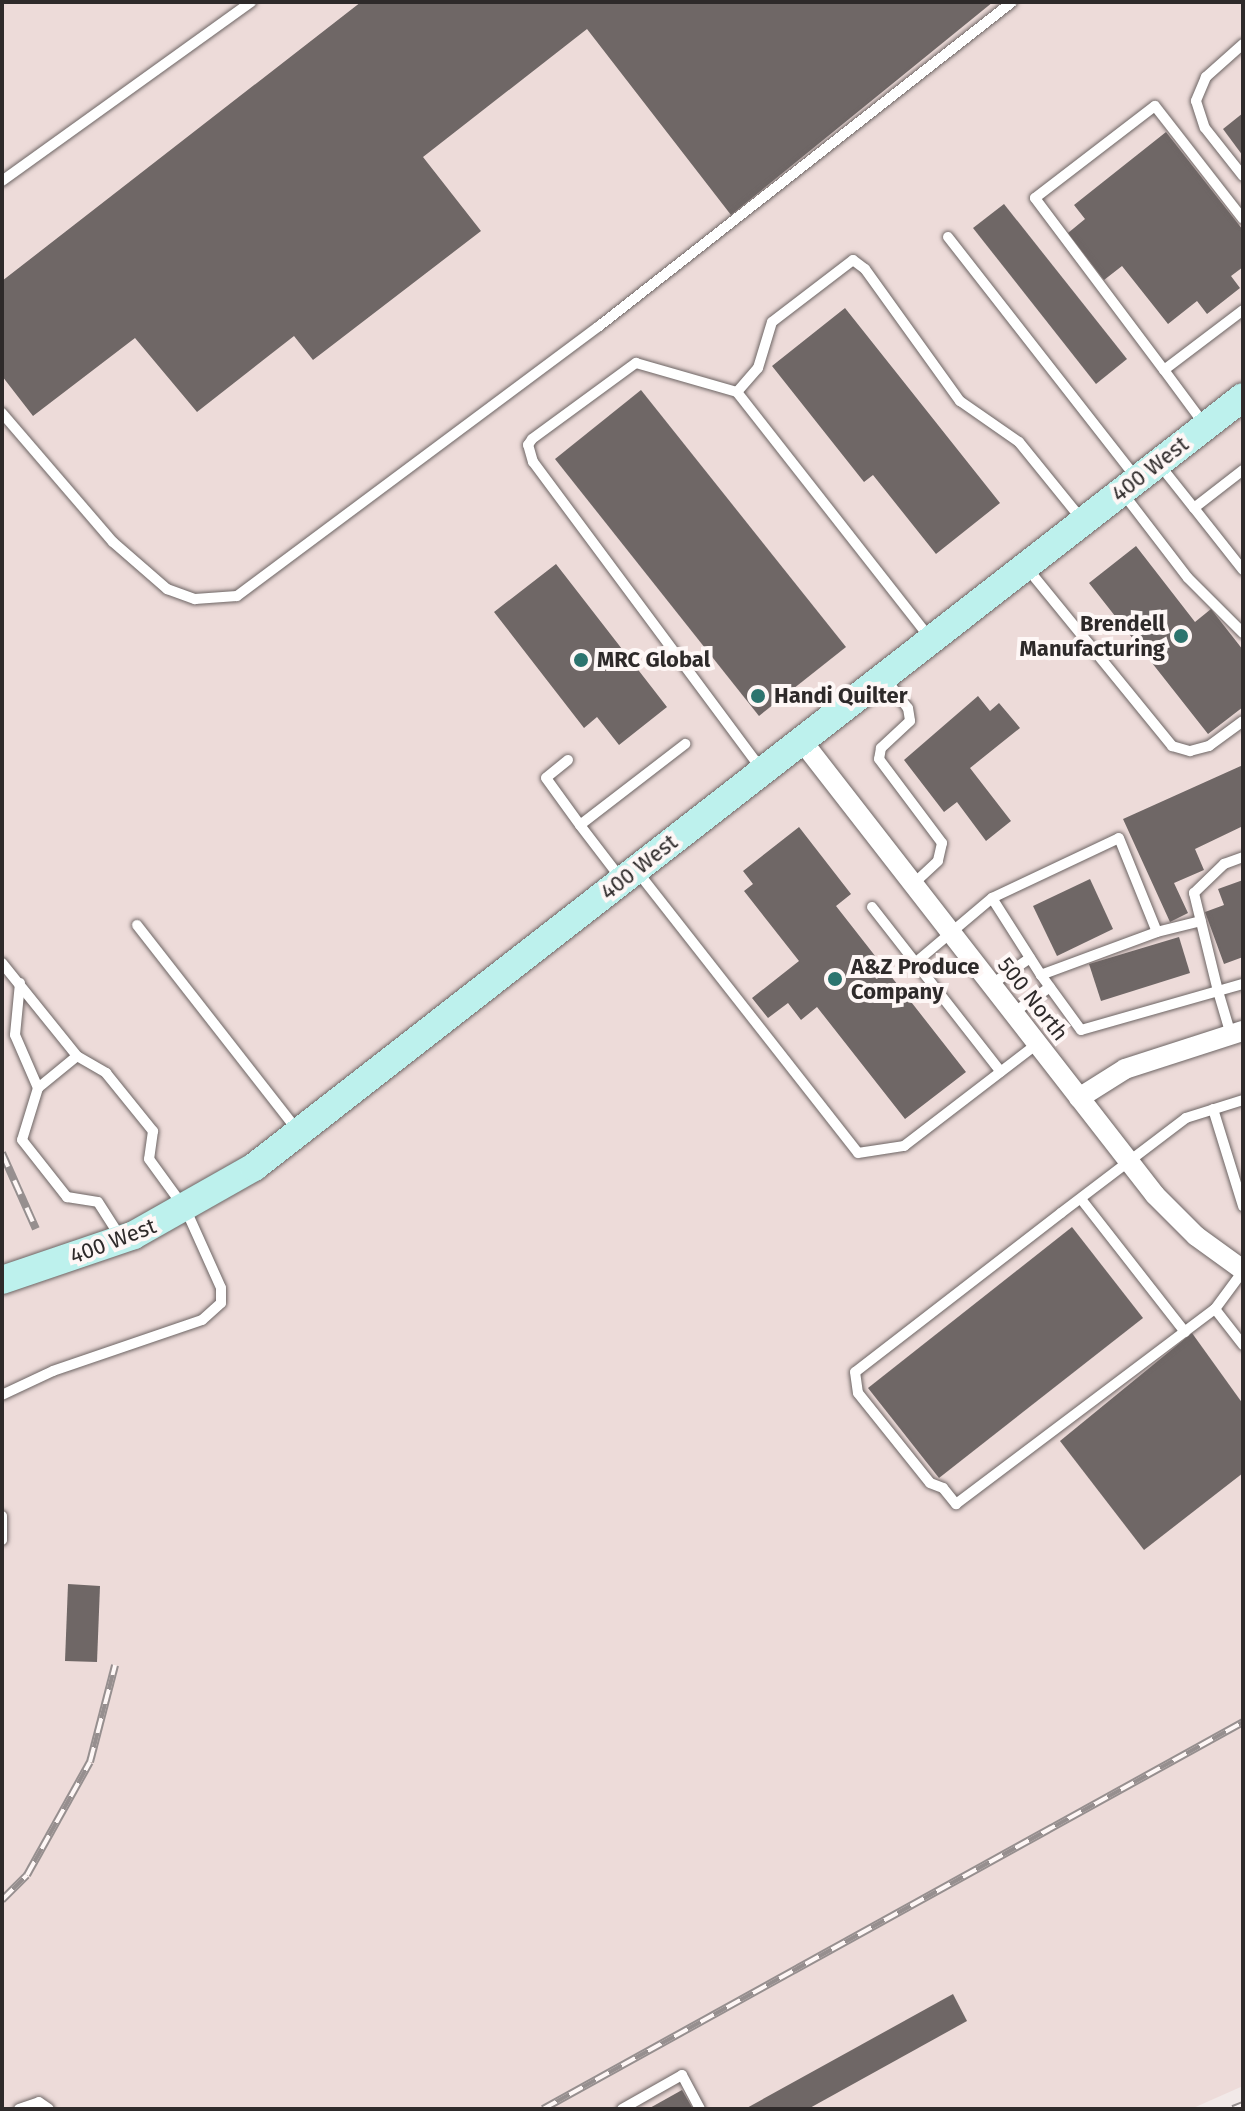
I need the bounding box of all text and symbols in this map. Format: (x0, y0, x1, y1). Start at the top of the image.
street label: 400 West (1106, 431, 1194, 507)
place label: Brendell Manufacturing (1020, 610, 1165, 662)
marker: Brendell Manufacturing (1172, 627, 1190, 645)
place label: MRC Global (597, 647, 710, 673)
marker: MRC Global (572, 651, 590, 669)
place label: Handi Quilter (774, 683, 908, 709)
marker: Handi Quilter (749, 687, 767, 705)
street label: 400 West (595, 829, 683, 905)
street label: 500 North (992, 952, 1074, 1046)
place label: A&Z Produce Company (851, 953, 979, 1004)
marker: A&Z Produce Company (826, 970, 844, 988)
street label: 400 West (66, 1213, 160, 1269)

